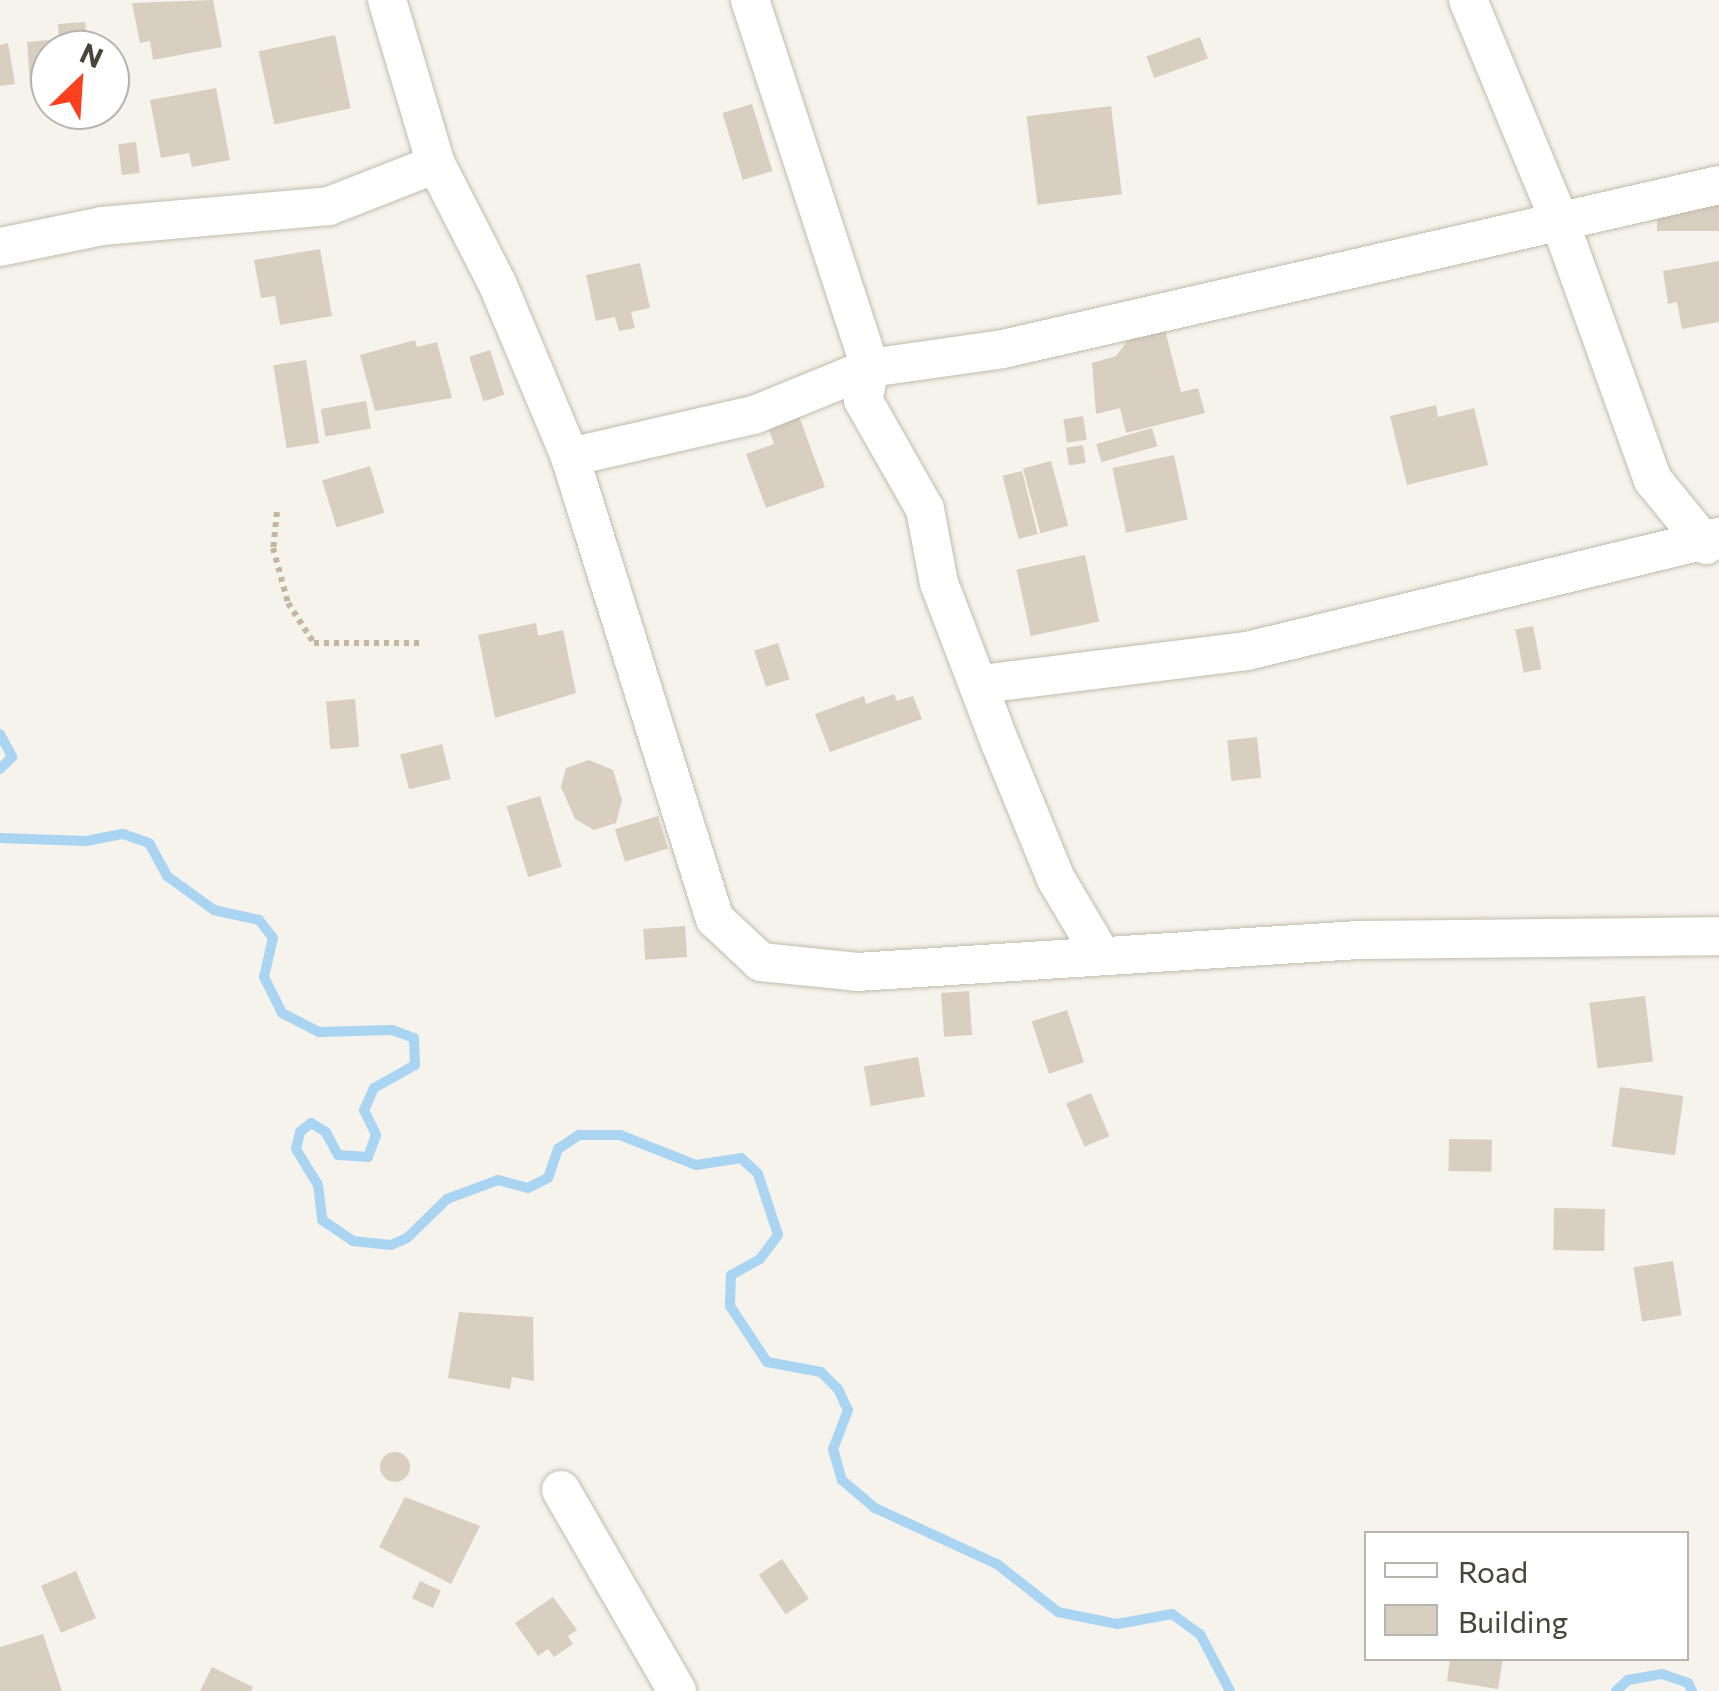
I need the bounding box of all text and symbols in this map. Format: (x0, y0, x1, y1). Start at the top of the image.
north arrow (30, 30, 130, 130)
text: N (75, 35, 109, 74)
legend (1364, 1531, 1689, 1661)
text: Road (1458, 1552, 1528, 1589)
text: Building (1458, 1602, 1568, 1639)

